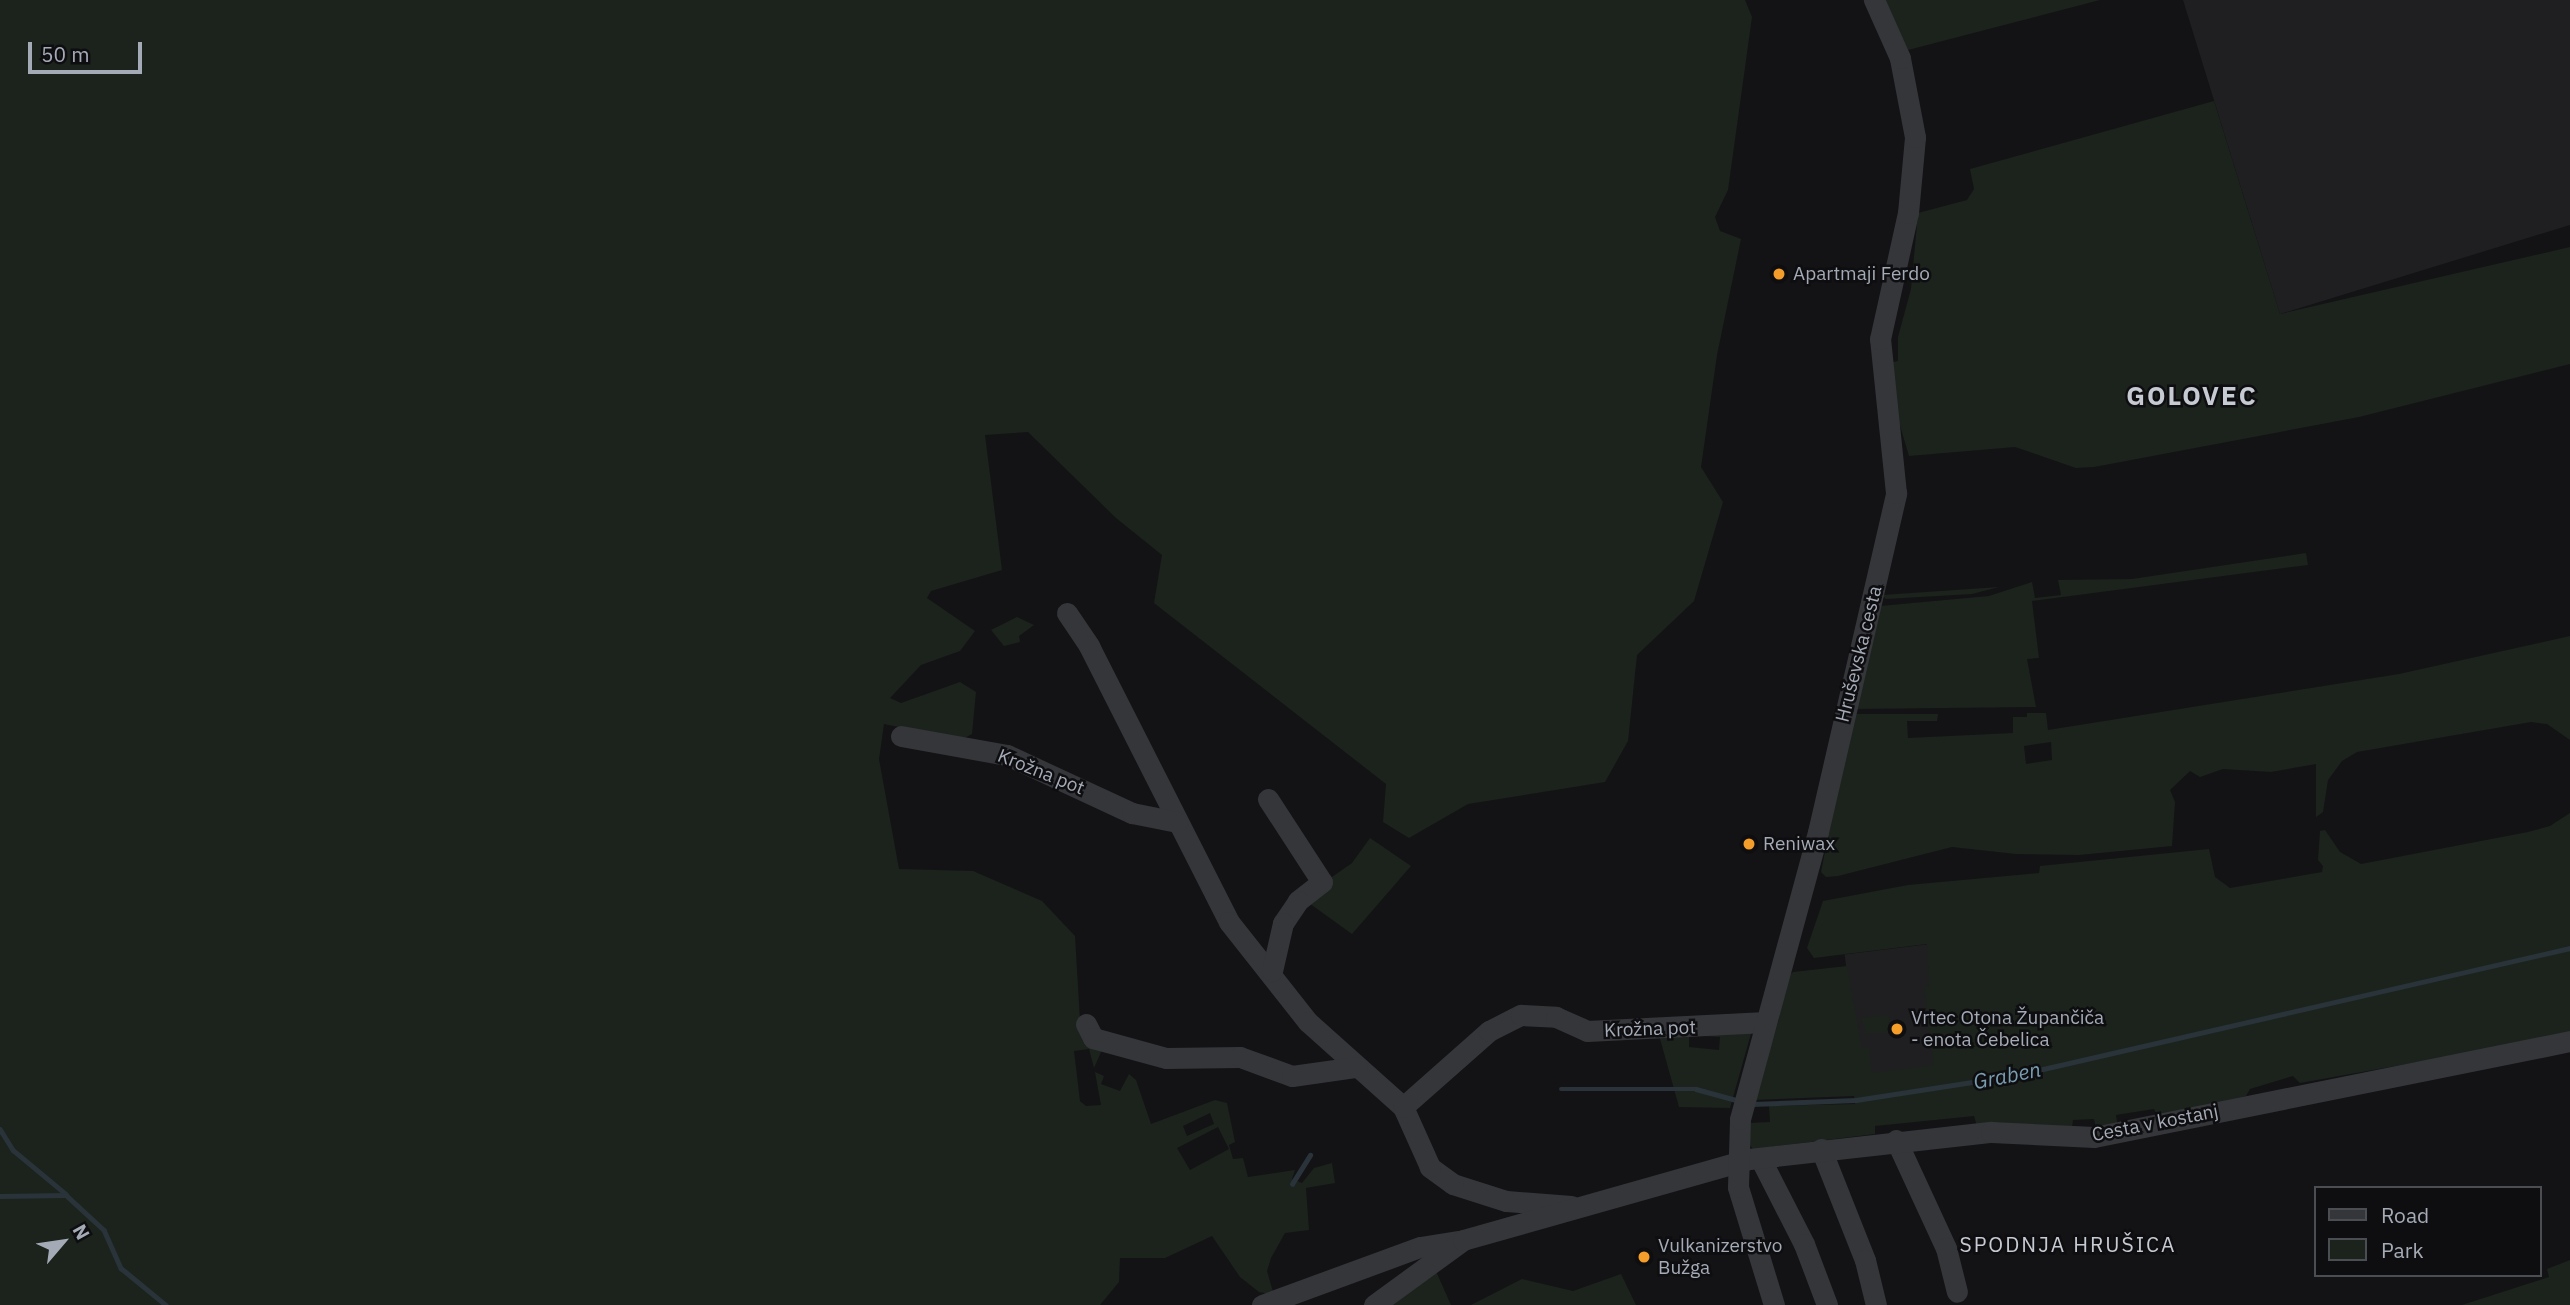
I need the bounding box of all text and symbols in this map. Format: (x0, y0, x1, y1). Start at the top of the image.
scale bar (32, 28, 145, 72)
text: 50 m (41, 40, 90, 68)
place label: Apartmaji Ferdo (1793, 263, 1930, 285)
marker: Apartmaji Ferdo (1771, 266, 1787, 282)
district label: GOLOVEC (2127, 380, 2257, 412)
street label: Hruševska cesta (1831, 583, 1887, 725)
street label: Krožna pot (994, 744, 1088, 800)
place label: Reniwax (1763, 833, 1835, 855)
marker: Reniwax (1741, 836, 1757, 852)
place label: Vrtec Otona Župančiča - enota Čebelica (1911, 1007, 2104, 1051)
street label: Krožna pot (1604, 1016, 1696, 1042)
marker: Vrtec Otona Župančiča - enota Čebelica (1889, 1021, 1905, 1037)
water label: Graben (1971, 1056, 2043, 1094)
street label: Cesta v kostanj (2090, 1100, 2220, 1146)
legend (2314, 1186, 2542, 1277)
text: Road (2381, 1201, 2429, 1229)
north arrow (28, 1207, 98, 1277)
text: N (68, 1220, 95, 1244)
district label: SPODNJA HRUŠICA (1961, 1231, 2175, 1257)
place label: Vulkanizerstvo Bužga (1658, 1235, 1782, 1279)
text: Park (2381, 1236, 2424, 1264)
marker: Vulkanizerstvo Bužga (1636, 1249, 1652, 1265)

